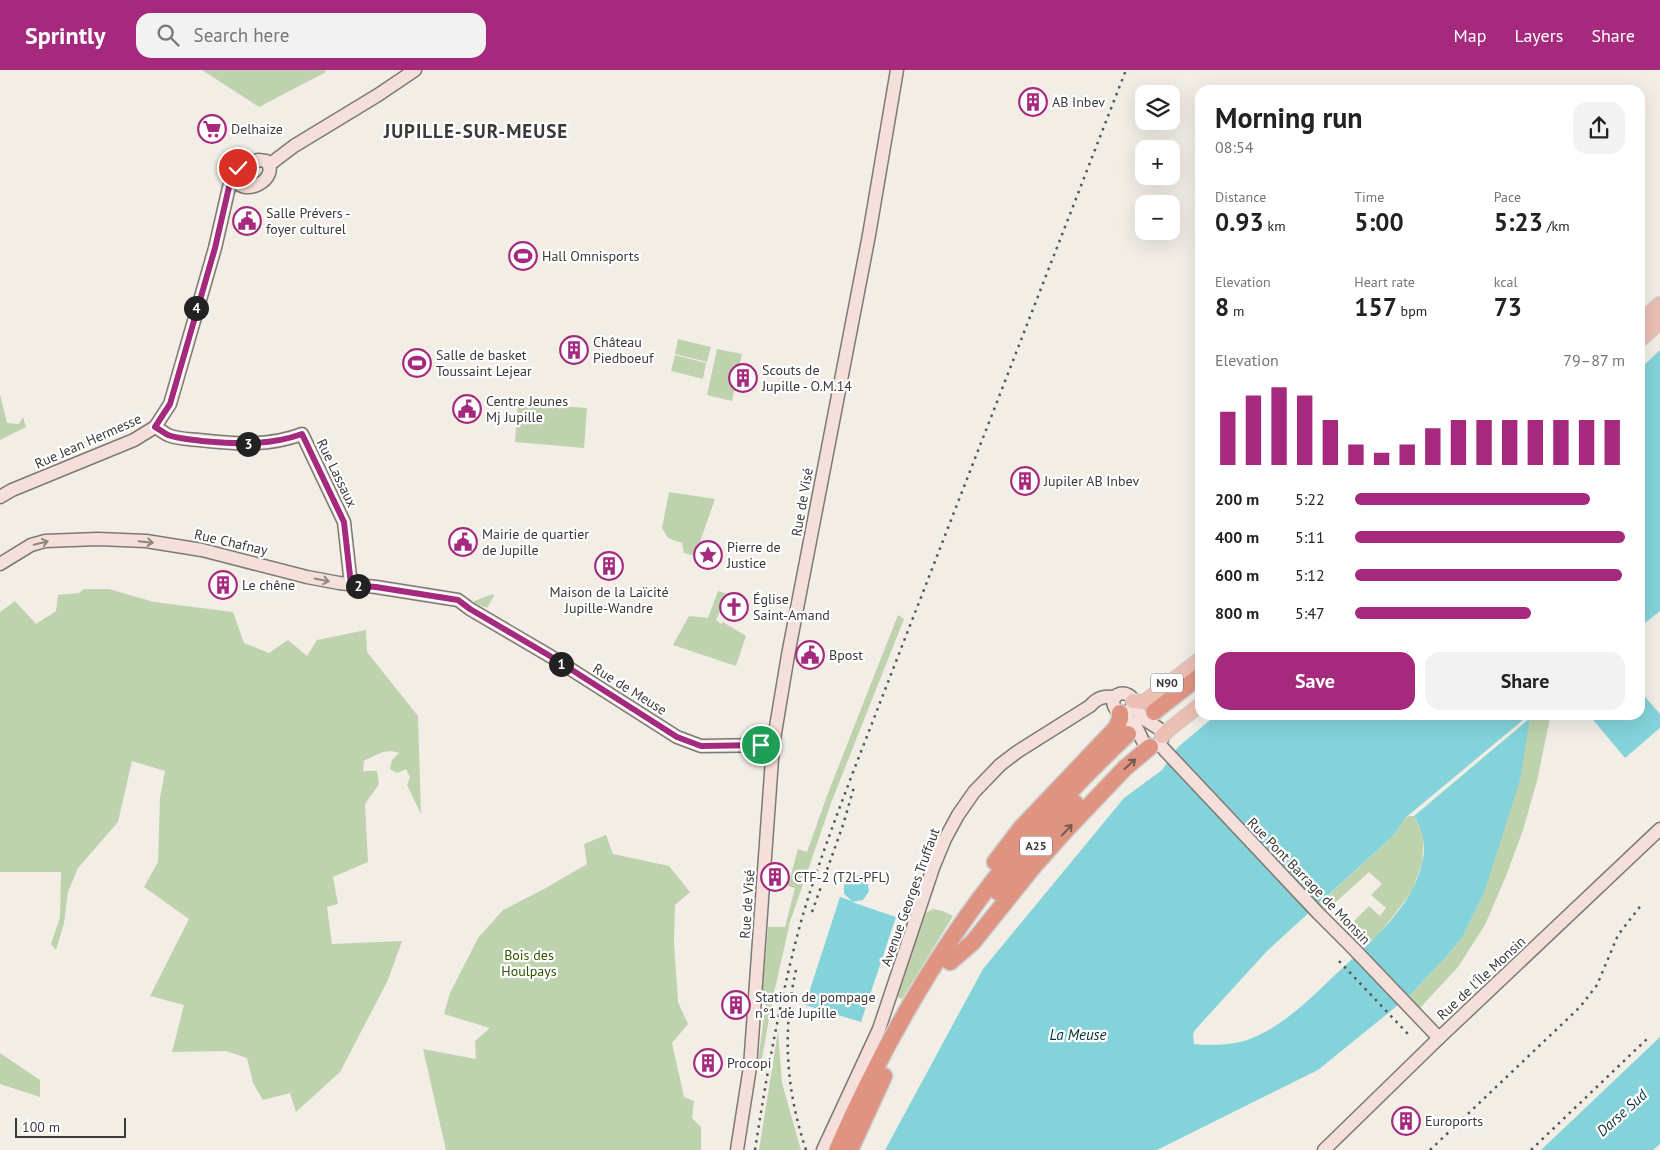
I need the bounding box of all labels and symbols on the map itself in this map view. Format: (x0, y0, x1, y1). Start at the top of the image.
building icon: AB Inbev (1018, 87, 1048, 117)
place label: AB Inbev (1052, 93, 1105, 111)
supermarket icon: Delhaize (197, 114, 227, 144)
district label: JUPILLE-SUR-MEUSE (383, 119, 568, 143)
place label: Delhaize (231, 120, 283, 138)
pin (217, 147, 259, 189)
place label: Salle Prévers - foyer culturel (266, 204, 350, 238)
public building icon: Salle Prévers - foyer culturel (232, 206, 262, 236)
sports icon: Hall Omnisports (508, 241, 538, 271)
place label: Hall Omnisports (542, 247, 640, 265)
pin: 4 (184, 296, 208, 320)
place label: Château Piedboeuf (593, 333, 654, 367)
building icon: Château Piedboeuf (559, 335, 589, 365)
place label: Salle de basket Toussaint Lejear (436, 346, 532, 380)
sports icon: Salle de basket Toussaint Lejear (402, 348, 432, 378)
place label: Scouts de Jupille - O.M.14 (761, 361, 852, 395)
building icon: Scouts de Jupille - O.M.14 (728, 363, 758, 393)
place label: Centre Jeunes Mj Jupille (486, 392, 568, 426)
public building icon: Centre Jeunes Mj Jupille (452, 394, 482, 424)
street label: Rue Jean Hermesse (32, 409, 144, 473)
pin: 3 (236, 432, 260, 456)
street label: Rue Lassaux (313, 436, 361, 510)
street label: Rue de Visé (787, 466, 817, 538)
building icon: Jupiler AB Inbev (1010, 466, 1040, 496)
place label: Jupiler AB Inbev (1043, 472, 1139, 490)
street label: Rue Chafnay (193, 525, 270, 559)
place label: Mairie de quartier de Jupille (482, 525, 589, 559)
public building icon: Mairie de quartier de Jupille (448, 527, 478, 557)
one-way arrow (138, 537, 154, 547)
one-way arrow (33, 538, 49, 547)
place label: Pierre de Justice (726, 538, 781, 572)
place icon: Pierre de Justice (693, 540, 723, 570)
building icon: Maison de la Laïcité Jupille-Wandre (594, 551, 624, 581)
building icon: Le chêne (208, 570, 238, 600)
pin: 2 (346, 574, 370, 598)
one-way arrow (314, 575, 330, 585)
place label: Le chêne (242, 576, 295, 594)
place label: Maison de la Laïcité Jupille-Wandre (549, 583, 669, 617)
place label: Église Saint-Amand (753, 590, 830, 624)
church icon: Église Saint-Amand (719, 592, 749, 622)
public building icon: Bpost (795, 640, 825, 670)
place label: Bpost (829, 646, 863, 664)
pin: 1 (548, 652, 574, 676)
street label: Rue de Meuse (590, 659, 670, 719)
road number: N90 (1151, 674, 1183, 692)
pin (740, 724, 782, 766)
one-way arrow (1124, 758, 1136, 770)
street label: Rue Pont Barrage de Monsin (1244, 814, 1374, 948)
one-way arrow (1061, 824, 1073, 836)
street label: Avenue Georges Truffaut (877, 825, 943, 969)
road number: A25 (1020, 836, 1052, 856)
building icon: CTF-2 (T2L-PFL) (760, 862, 790, 892)
place label: CTF-2 (T2L-PFL) (794, 868, 890, 886)
street label: Rue de Visé (736, 869, 758, 939)
street label: Rue de l'Île Monsin (1433, 932, 1529, 1024)
park label: Bois des Houlpays (501, 946, 557, 980)
place label: Station de pompage n°1 de Jupille (755, 988, 876, 1022)
building icon: Station de pompage n°1 de Jupille (721, 990, 751, 1020)
water label: La Meuse (1049, 1025, 1107, 1044)
building icon: Procopi (693, 1048, 723, 1078)
place label: Procopi (727, 1054, 771, 1072)
water label: Darse Sud (1593, 1085, 1651, 1140)
building icon: Euroports (1391, 1106, 1421, 1136)
place label: Euroports (1425, 1112, 1483, 1130)
scale bar (15, 1115, 126, 1138)

